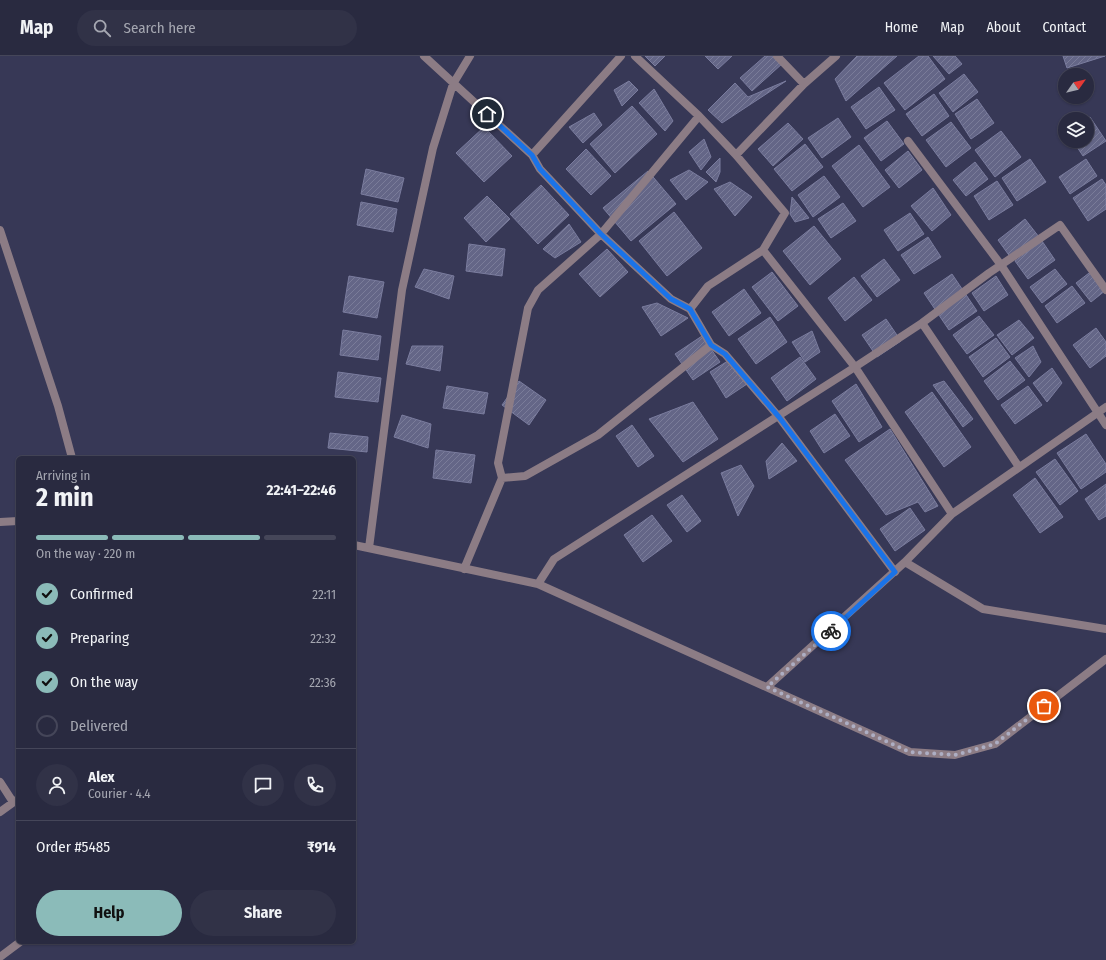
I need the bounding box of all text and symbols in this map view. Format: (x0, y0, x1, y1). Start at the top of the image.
search box (77, 10, 357, 46)
text: Map (20, 16, 53, 39)
icon: search (91, 17, 113, 39)
text: Search here (123, 19, 196, 37)
text: Home (885, 19, 918, 36)
text: Map (940, 19, 964, 36)
text: About (986, 19, 1021, 36)
text: Contact (1043, 19, 1086, 36)
north arrow (1058, 68, 1094, 104)
map controls (1058, 68, 1094, 148)
pin (470, 97, 504, 131)
icon: home (476, 103, 498, 125)
button: layers (1058, 112, 1094, 148)
text: Arriving in (36, 468, 90, 483)
text: 22:41–22:46 (266, 481, 336, 499)
text: 2 min (36, 482, 94, 513)
text: On the way · 220 m (36, 546, 135, 561)
icon: check (36, 583, 58, 605)
text: Confirmed (70, 585, 133, 603)
text: 22:11 (312, 587, 336, 602)
courier (811, 611, 851, 651)
icon: bike (820, 620, 842, 642)
icon: check (36, 627, 58, 649)
text: Preparing (70, 629, 129, 647)
text: 22:32 (310, 631, 336, 646)
icon: check (36, 671, 58, 693)
text: On the way (70, 673, 138, 691)
text: 22:36 (309, 675, 336, 690)
pin (1027, 689, 1061, 723)
icon: bag (1033, 695, 1055, 717)
text: Delivered (70, 717, 128, 735)
button: person (36, 764, 78, 806)
button: chat (242, 764, 284, 806)
button: phone (294, 764, 336, 806)
text: Alex (88, 768, 115, 786)
text: Courier · 4.4 (88, 786, 151, 801)
text: Order #5485 (36, 838, 110, 856)
text: ₹914 (307, 838, 336, 856)
button: Help (36, 890, 182, 936)
button: Share (190, 890, 336, 936)

